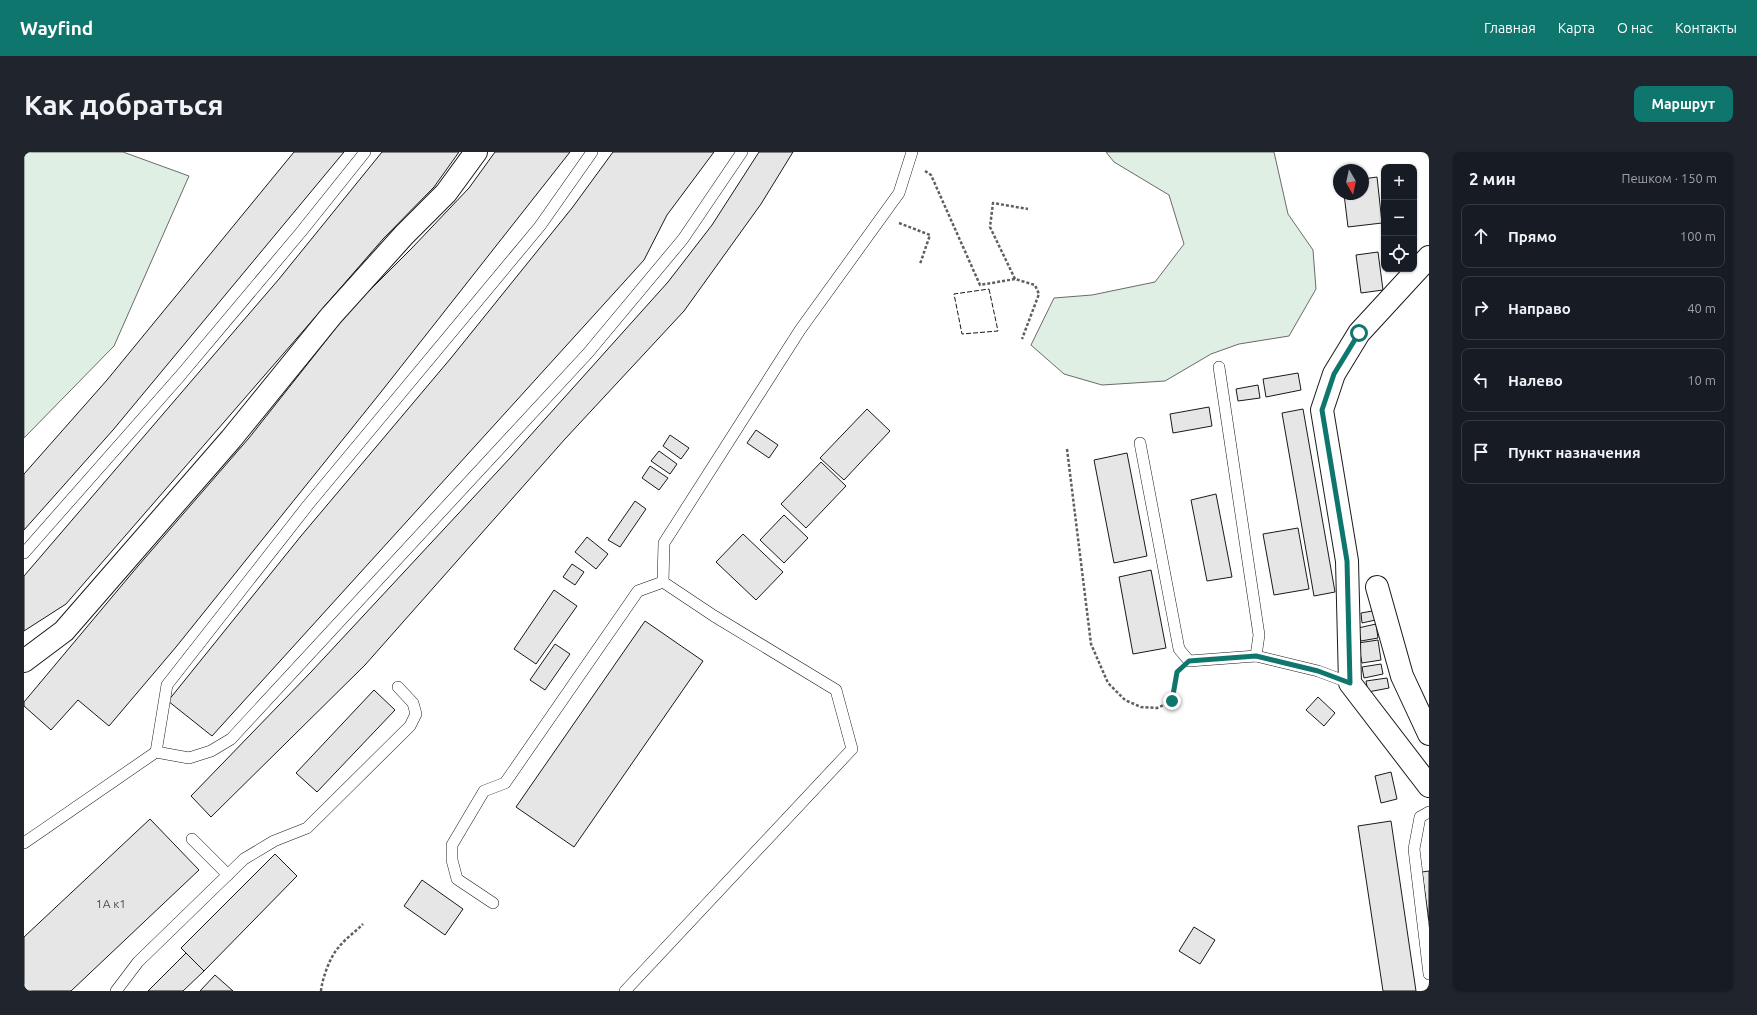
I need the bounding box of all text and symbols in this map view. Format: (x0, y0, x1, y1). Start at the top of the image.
text: Wayfind (20, 17, 93, 39)
text: Главная (1484, 20, 1536, 36)
text: Карта (1558, 20, 1595, 36)
text: О нас (1617, 20, 1653, 36)
text: Контакты (1675, 20, 1737, 36)
button: Маршрут (1634, 86, 1733, 122)
text: Как добраться (24, 89, 223, 120)
north arrow (1333, 164, 1369, 200)
map controls (1381, 164, 1417, 272)
button: + (1381, 164, 1417, 200)
text: 2 мин (1469, 169, 1516, 188)
text: Пешком · 150 m (1621, 171, 1717, 185)
button: − (1381, 200, 1417, 236)
icon: ahead (1470, 225, 1492, 247)
text: Прямо (1508, 228, 1557, 245)
text: 100 m (1680, 229, 1716, 243)
button: locate (1381, 236, 1417, 272)
icon: right (1470, 297, 1492, 319)
text: Направо (1508, 300, 1571, 317)
text: 40 m (1687, 301, 1716, 315)
route start (1350, 324, 1368, 342)
icon: left (1470, 369, 1492, 391)
text: Налево (1508, 372, 1563, 389)
text: 10 m (1687, 373, 1716, 387)
icon: arrive (1470, 441, 1492, 463)
text: Пункт назначения (1508, 444, 1641, 461)
route end (1163, 692, 1181, 710)
house number: 1А к1 (96, 897, 126, 910)

